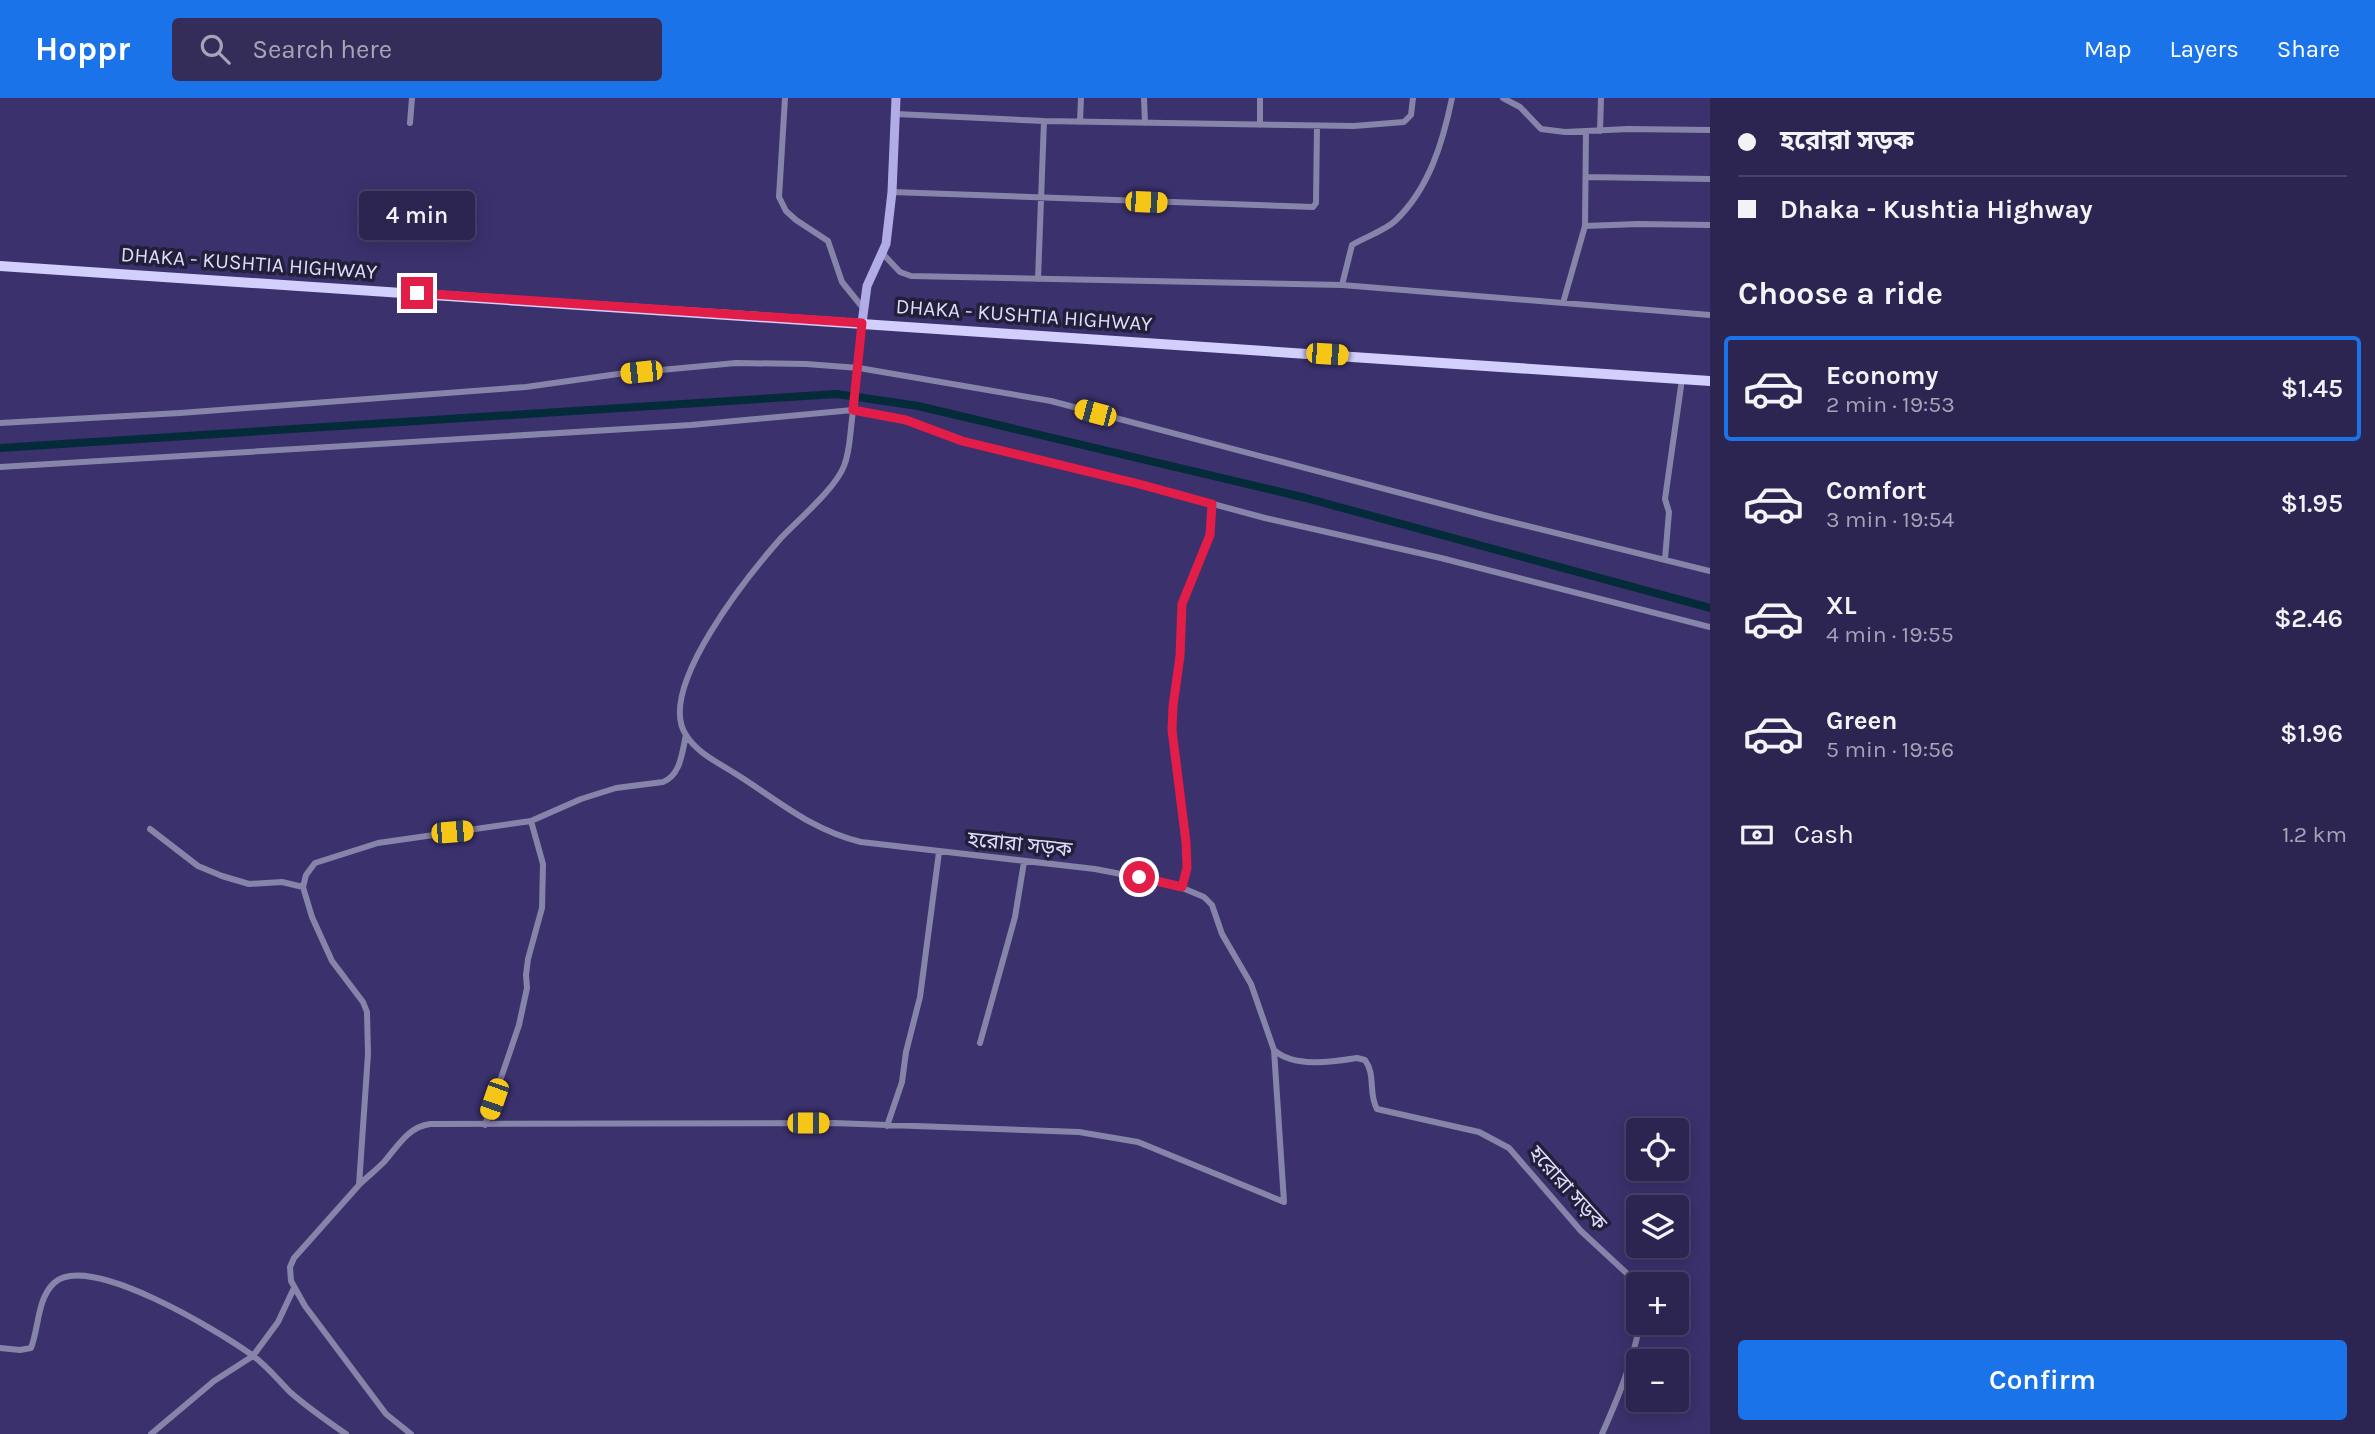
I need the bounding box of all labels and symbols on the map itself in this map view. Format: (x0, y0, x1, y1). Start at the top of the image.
car (1125, 191, 1168, 213)
callout: 4 min (359, 192, 475, 240)
street label: DHAKA - KUSHTIA HIGHWAY (120, 242, 379, 284)
route end (401, 277, 433, 309)
street label: DHAKA - KUSHTIA HIGHWAY (895, 294, 1154, 336)
car (1306, 342, 1349, 366)
car (620, 359, 663, 385)
car (1072, 397, 1119, 429)
car (431, 820, 474, 844)
street label: হরোরা সড়ক (966, 826, 1074, 862)
route start (1123, 861, 1155, 893)
car (478, 1076, 511, 1122)
car (788, 1113, 830, 1134)
street label: হরোরা সড়ক (1523, 1140, 1613, 1236)

